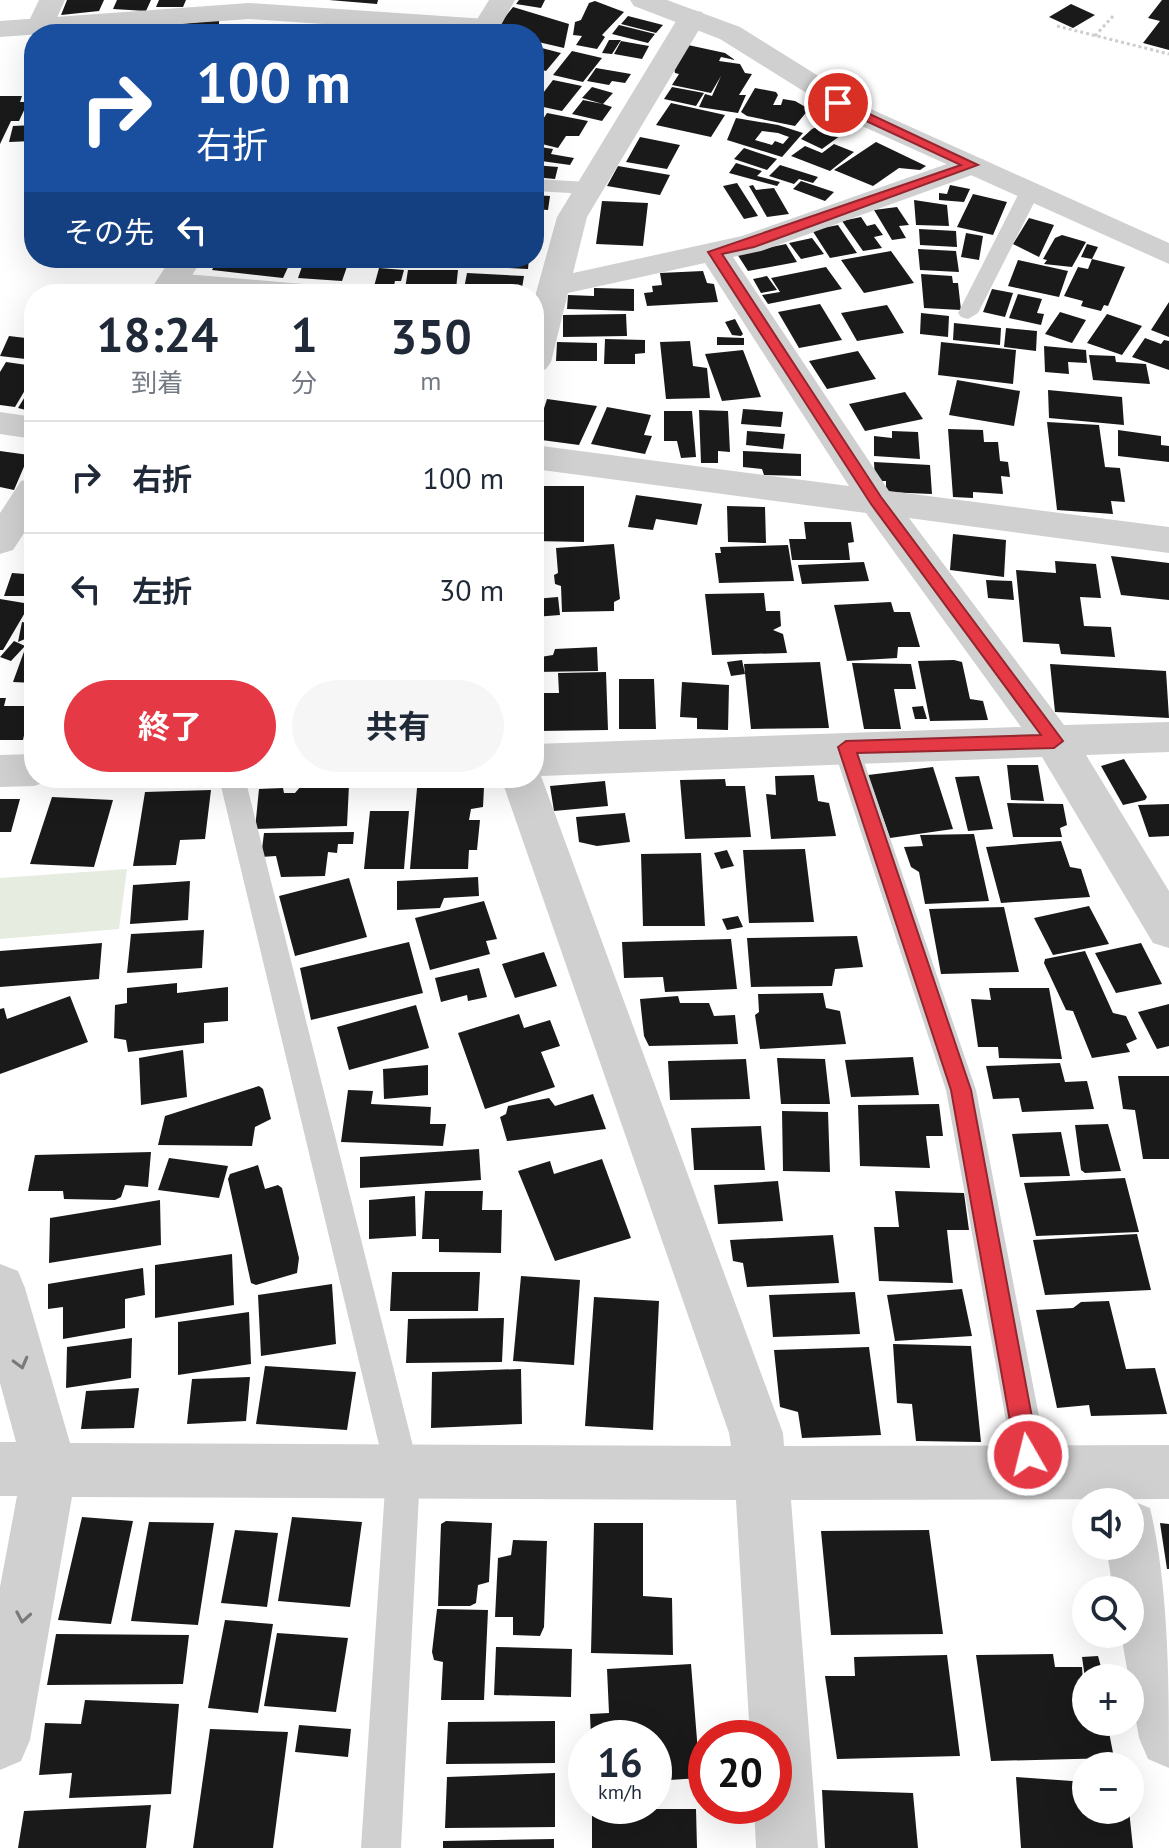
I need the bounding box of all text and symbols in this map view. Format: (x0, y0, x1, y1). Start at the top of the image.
text: 100 m (196, 46, 351, 118)
icon: right (64, 56, 168, 160)
pin (804, 69, 872, 137)
icon: arrive (816, 81, 860, 125)
text: 右折 (196, 121, 268, 168)
icon: left (170, 208, 214, 252)
text: その先 (64, 212, 154, 251)
text: 18:24 (96, 303, 218, 365)
text: 1 (290, 303, 318, 365)
text: 350 (390, 305, 472, 367)
text: m (420, 364, 441, 397)
text: 到着 (131, 366, 183, 399)
text: 分 (291, 366, 317, 399)
icon: right (64, 455, 108, 499)
text: 100 m (423, 458, 504, 497)
text: 右折 (132, 459, 192, 498)
icon: left (64, 567, 108, 611)
text: 30 m (439, 570, 504, 609)
text: 左折 (132, 571, 192, 610)
button: 終了 (64, 680, 276, 772)
button: 共有 (292, 680, 504, 772)
one-way arrow (11, 1356, 28, 1370)
position arrow (986, 1413, 1070, 1497)
map controls (1072, 1488, 1144, 1824)
button: sound (1072, 1488, 1144, 1560)
button: search (1072, 1576, 1144, 1648)
one-way arrow (15, 1610, 32, 1624)
button: + (1072, 1664, 1144, 1736)
speed limit sign: 20 (688, 1720, 792, 1824)
text: 16 (597, 1736, 643, 1788)
button: − (1072, 1752, 1144, 1824)
text: km/h (598, 1779, 642, 1805)

